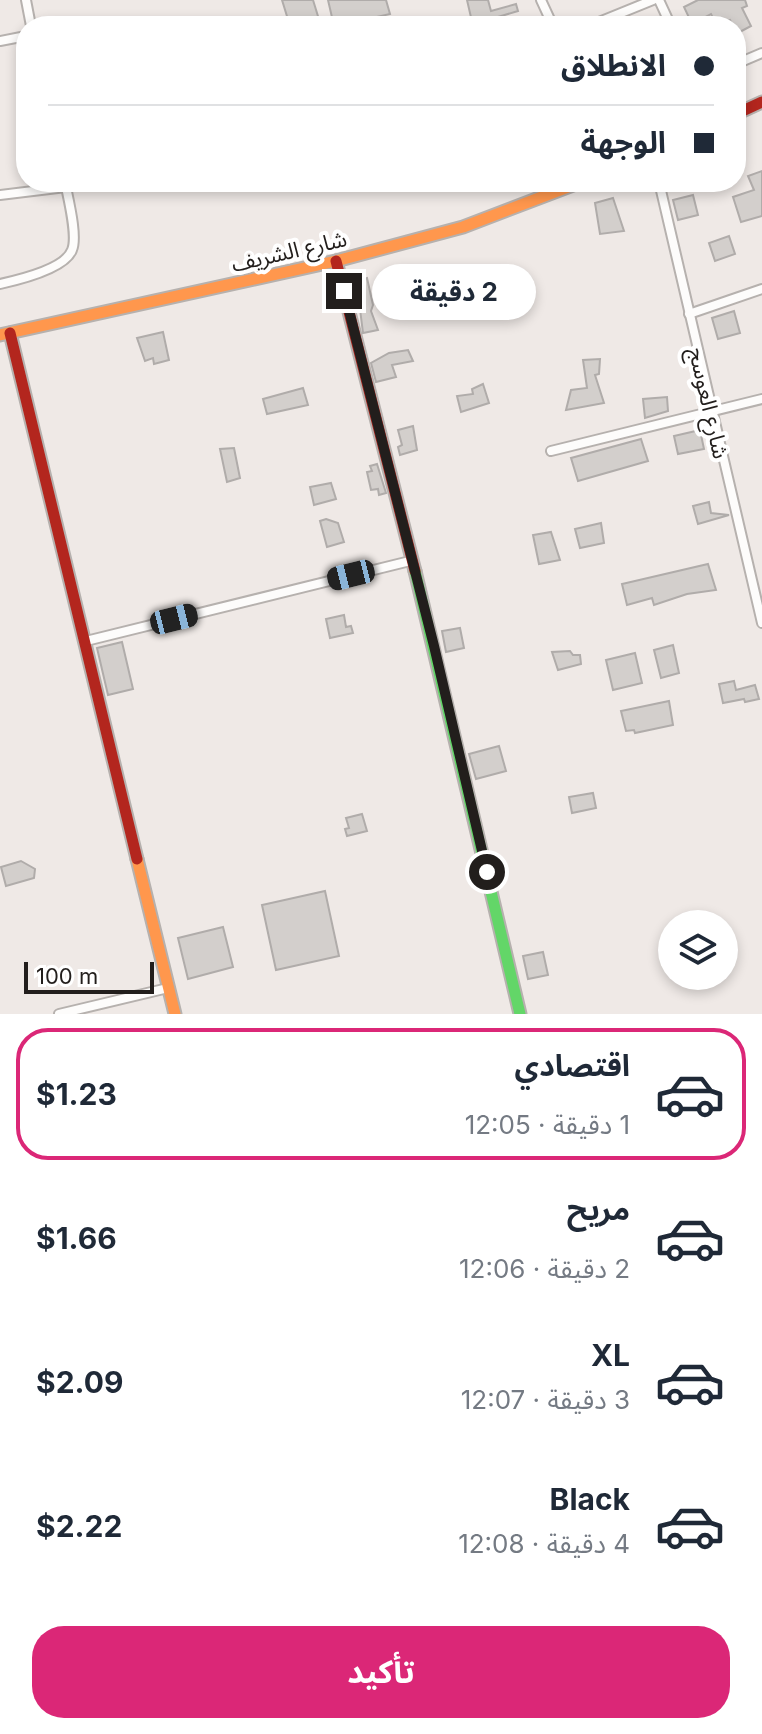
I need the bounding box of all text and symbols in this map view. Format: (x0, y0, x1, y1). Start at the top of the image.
text: الانطلاق (561, 47, 666, 83)
text: الوجهة (581, 124, 666, 160)
street label: شارع الشريف (229, 225, 350, 281)
callout: 2 دقيقة (372, 263, 536, 319)
route end (326, 273, 362, 309)
text: 2 دقيقة (410, 276, 498, 307)
street label: شارع العوسج (680, 345, 734, 462)
car (325, 558, 377, 592)
car (148, 602, 200, 636)
route start (469, 854, 505, 890)
map controls (658, 910, 738, 990)
button: layers (658, 910, 738, 990)
scale bar (24, 958, 154, 994)
text: 100 m (36, 963, 98, 989)
text: اقتصادي (515, 1047, 630, 1083)
icon: car (654, 1058, 726, 1130)
text: $1.23 (36, 1076, 117, 1112)
text: 1 دقيقة · 12:05 (465, 1109, 630, 1140)
text: مريح (567, 1191, 630, 1227)
icon: car (654, 1202, 726, 1274)
text: $1.66 (36, 1220, 117, 1256)
text: 2 دقيقة · 12:06 (459, 1253, 630, 1284)
text: XL (591, 1337, 630, 1373)
icon: car (654, 1346, 726, 1418)
text: $2.09 (36, 1364, 123, 1400)
text: 3 دقيقة · 12:07 (461, 1384, 630, 1415)
text: Black (550, 1481, 630, 1517)
icon: car (654, 1490, 726, 1562)
text: $2.22 (36, 1508, 122, 1544)
text: 4 دقيقة · 12:08 (458, 1528, 630, 1559)
button: تأكيد (32, 1626, 730, 1718)

